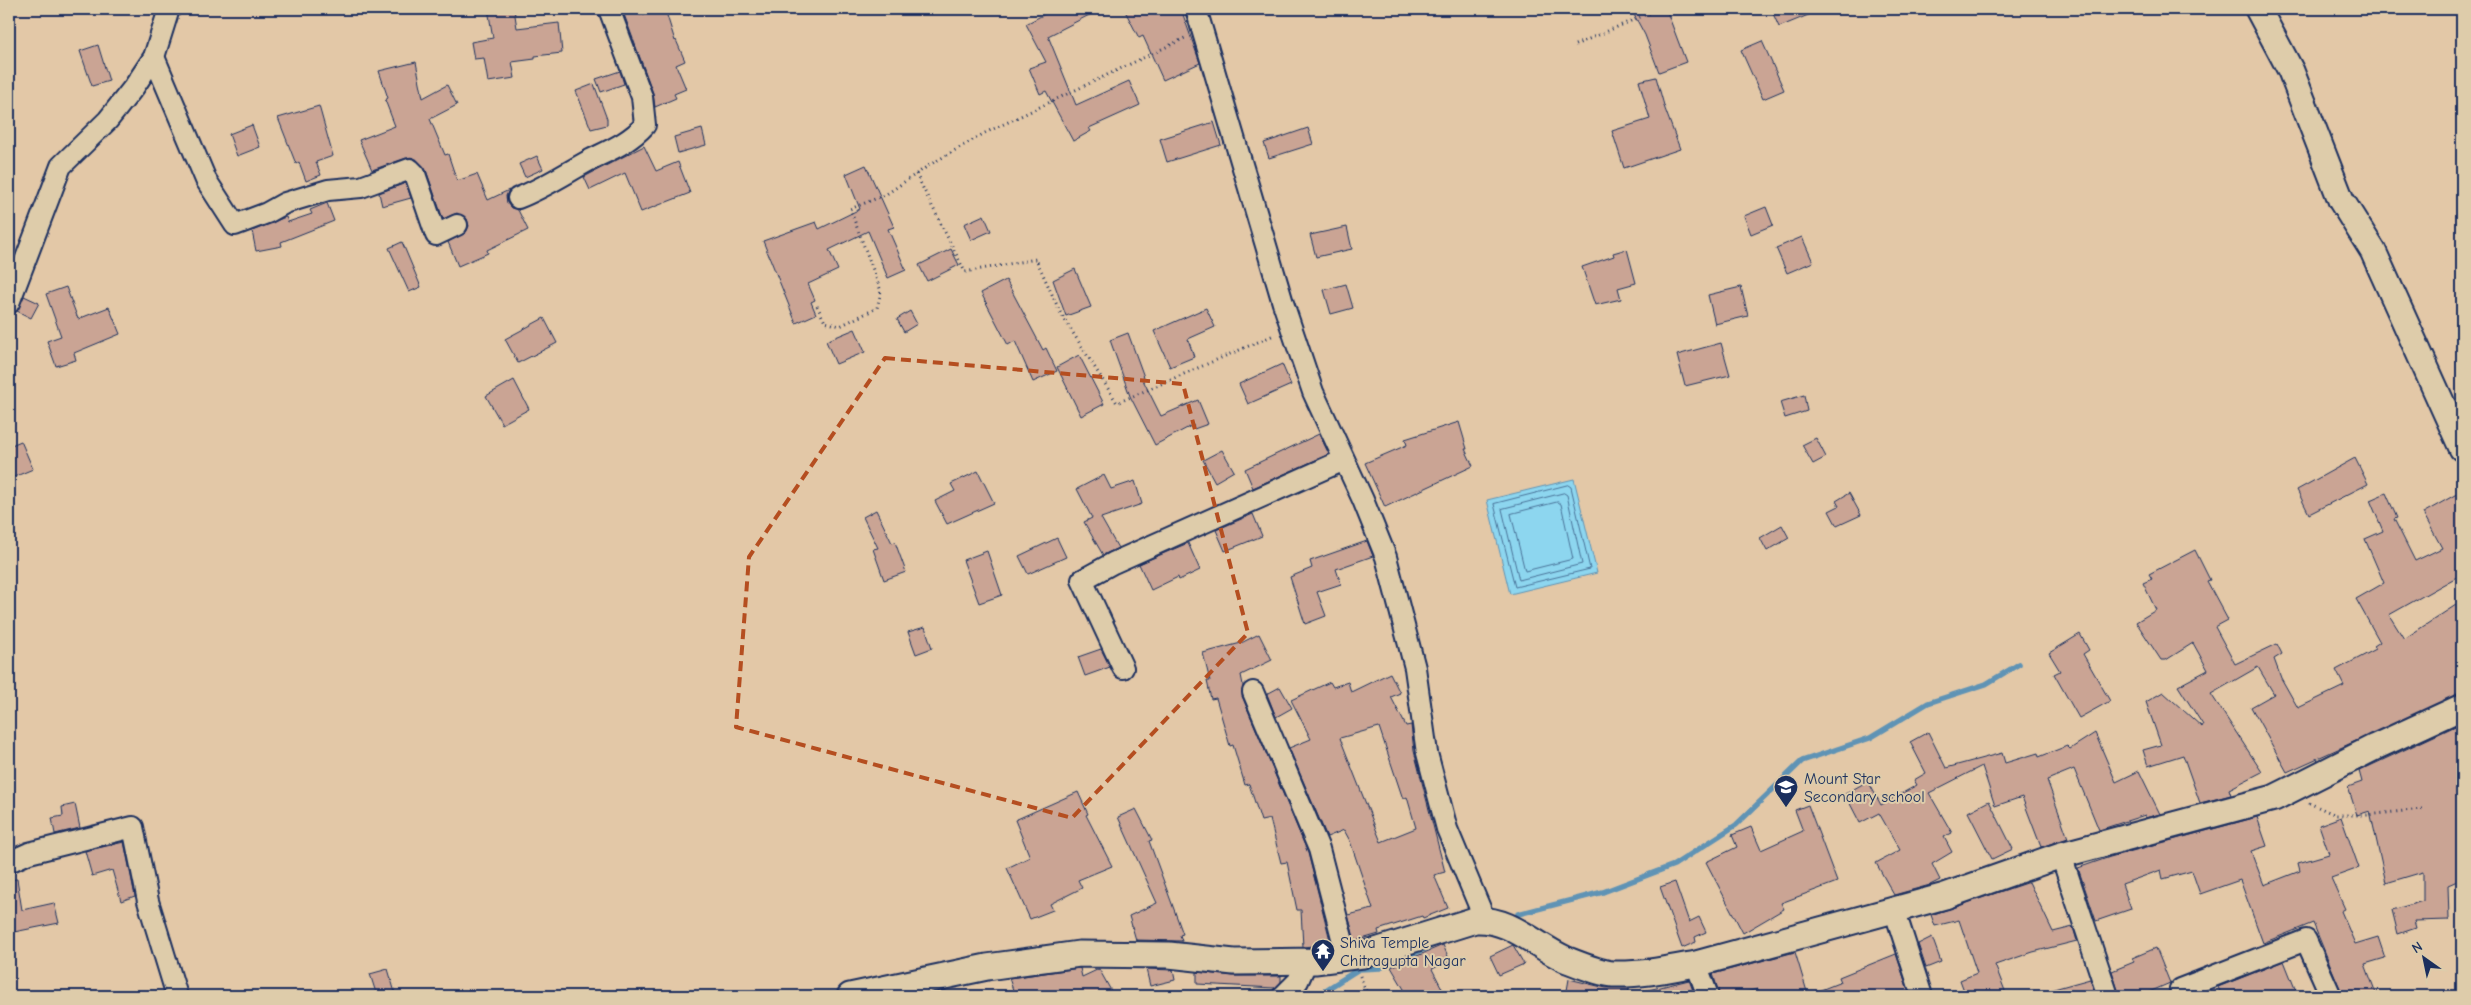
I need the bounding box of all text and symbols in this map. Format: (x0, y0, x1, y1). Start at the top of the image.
place label: Mount Star Secondary school (1804, 770, 1925, 806)
school or university icon: Mount Star Secondary school (1773, 774, 1799, 808)
north arrow (2398, 932, 2448, 982)
place label: Shiva Temple Chitragupta Nagar (1340, 934, 1466, 970)
temple icon: Shiva Temple Chitragupta Nagar (1310, 938, 1336, 972)
text: N (2409, 938, 2426, 957)

